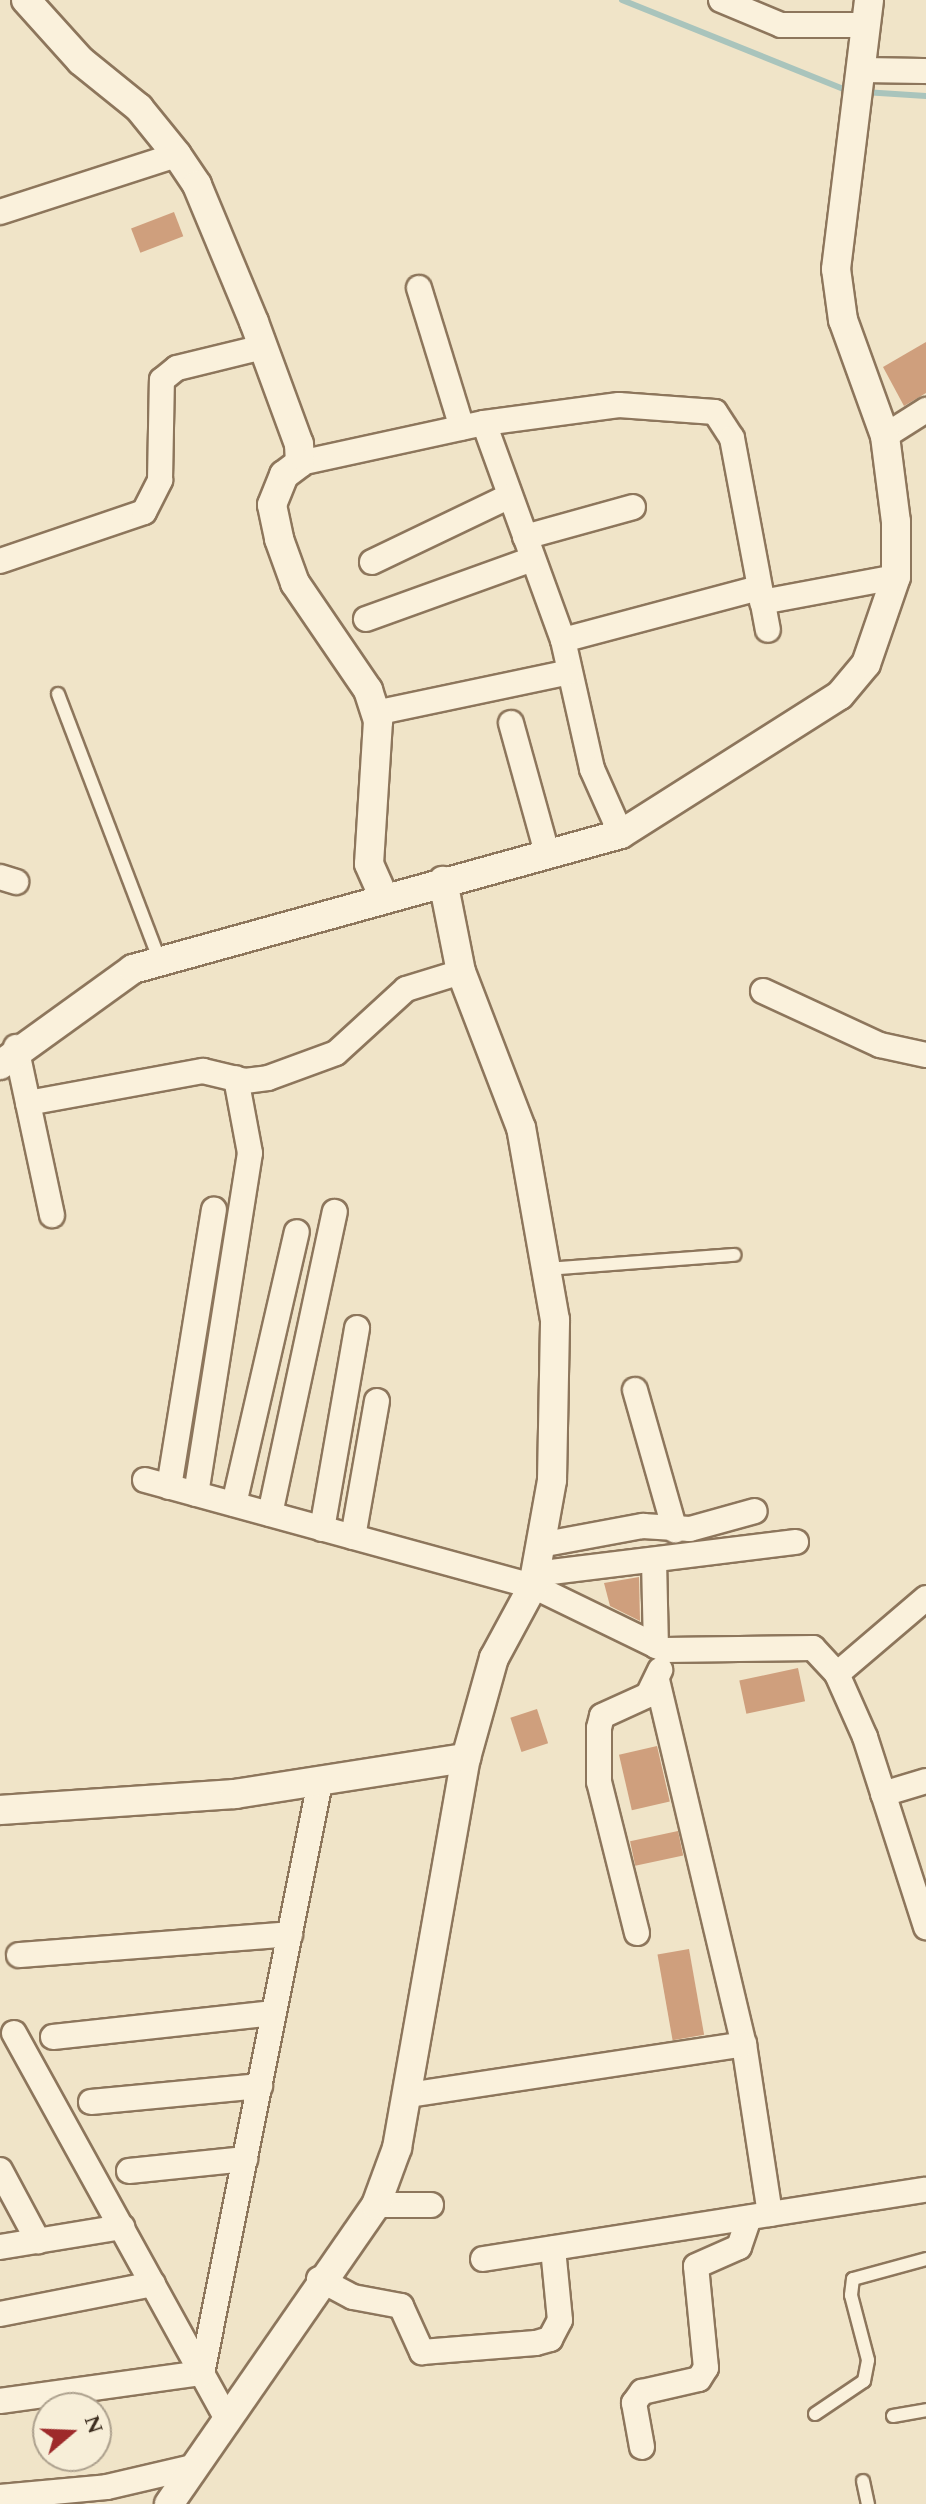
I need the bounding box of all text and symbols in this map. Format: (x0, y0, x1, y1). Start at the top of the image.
north arrow (32, 2392, 112, 2472)
text: N (75, 2411, 112, 2439)

